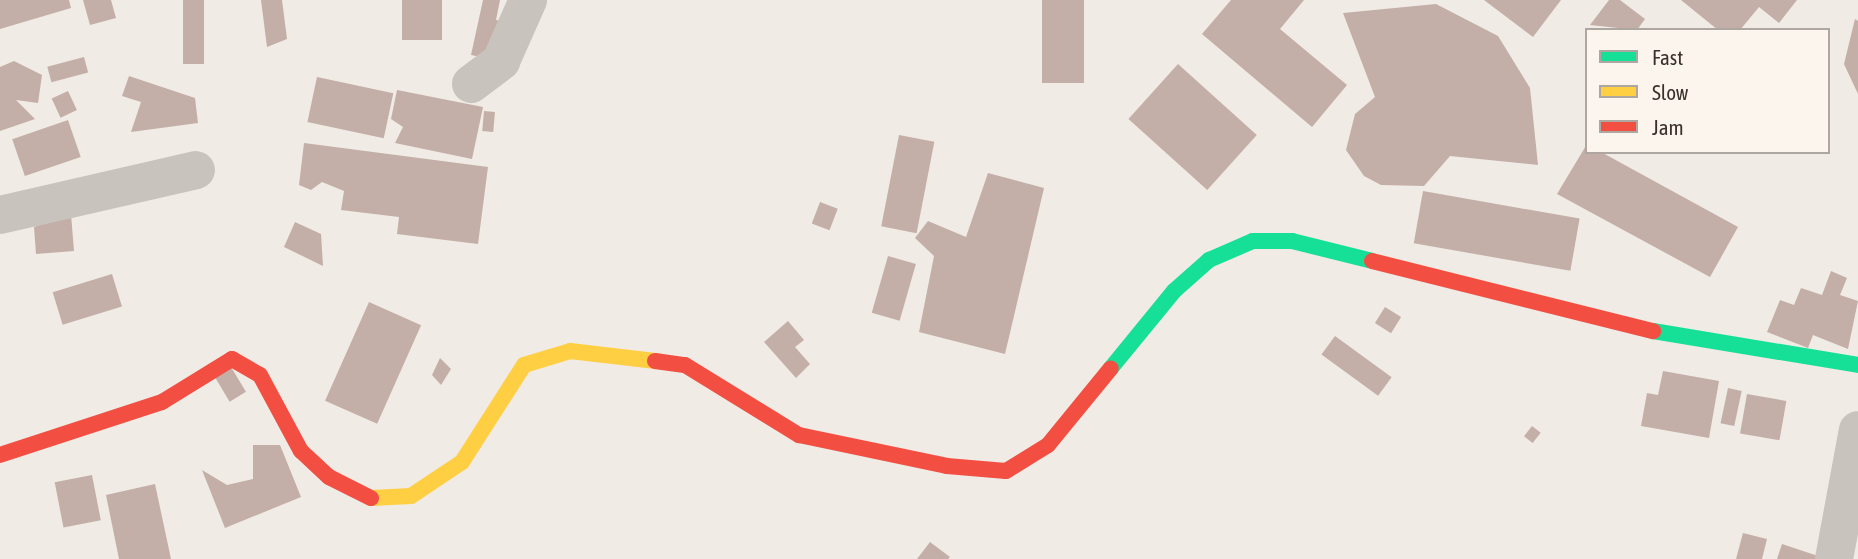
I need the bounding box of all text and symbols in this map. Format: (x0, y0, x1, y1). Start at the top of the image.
legend (1585, 28, 1830, 154)
text: Fast (1652, 45, 1683, 69)
text: Slow (1652, 80, 1688, 104)
text: Jam (1652, 115, 1684, 139)

